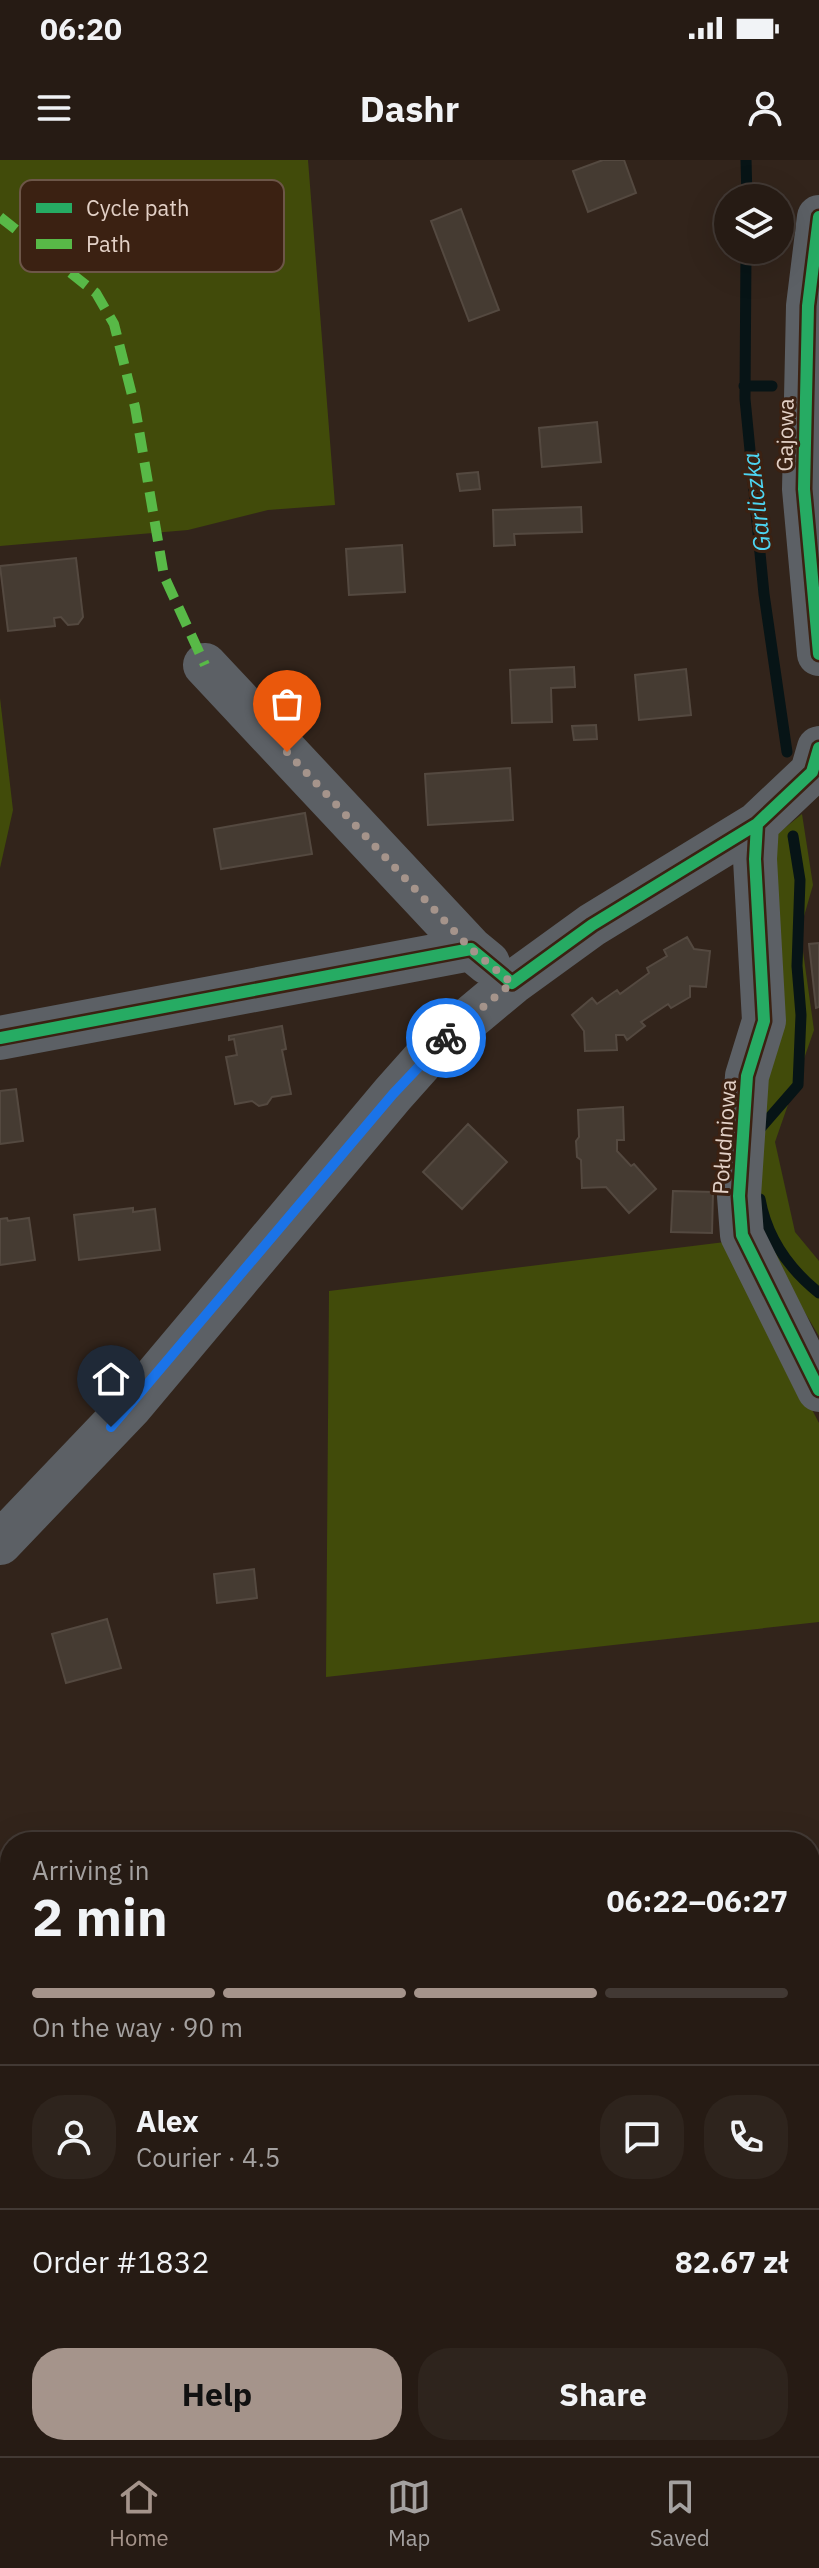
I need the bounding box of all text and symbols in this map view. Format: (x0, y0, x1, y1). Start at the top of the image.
text: 06:20 (40, 9, 122, 48)
text: Dashr (360, 85, 459, 132)
icon: menu (32, 86, 76, 130)
icon: person (743, 86, 787, 130)
legend (20, 180, 284, 272)
map controls (714, 184, 794, 264)
button: layers (714, 184, 794, 264)
text: Cycle path (86, 193, 190, 222)
text: Path (86, 229, 131, 258)
street label: Gajowa (769, 398, 800, 472)
water label: Garliczka (734, 451, 778, 554)
pin (253, 670, 321, 752)
icon: bag (265, 682, 309, 726)
courier (406, 998, 486, 1078)
icon: bike (424, 1016, 468, 1060)
street label: Południowa (705, 1078, 742, 1195)
pin (77, 1345, 145, 1427)
icon: home (89, 1357, 133, 1401)
text: Arriving in (32, 1853, 149, 1887)
text: 06:22–06:27 (607, 1881, 788, 1920)
text: 2 min (32, 1883, 168, 1950)
text: On the way · 90 m (32, 2010, 243, 2044)
button: person (32, 2095, 116, 2179)
button: chat (600, 2095, 684, 2179)
button: phone (704, 2095, 788, 2179)
text: Alex (136, 2101, 199, 2140)
text: Courier · 4.5 (136, 2140, 280, 2174)
text: Order #1832 (32, 2242, 209, 2281)
text: 82.67 zł (675, 2242, 788, 2281)
button: Help (32, 2348, 402, 2440)
button: Share (418, 2348, 788, 2440)
tab: Home (109, 2475, 169, 2552)
tab: Map (387, 2475, 431, 2552)
tab: Saved (650, 2475, 710, 2552)

